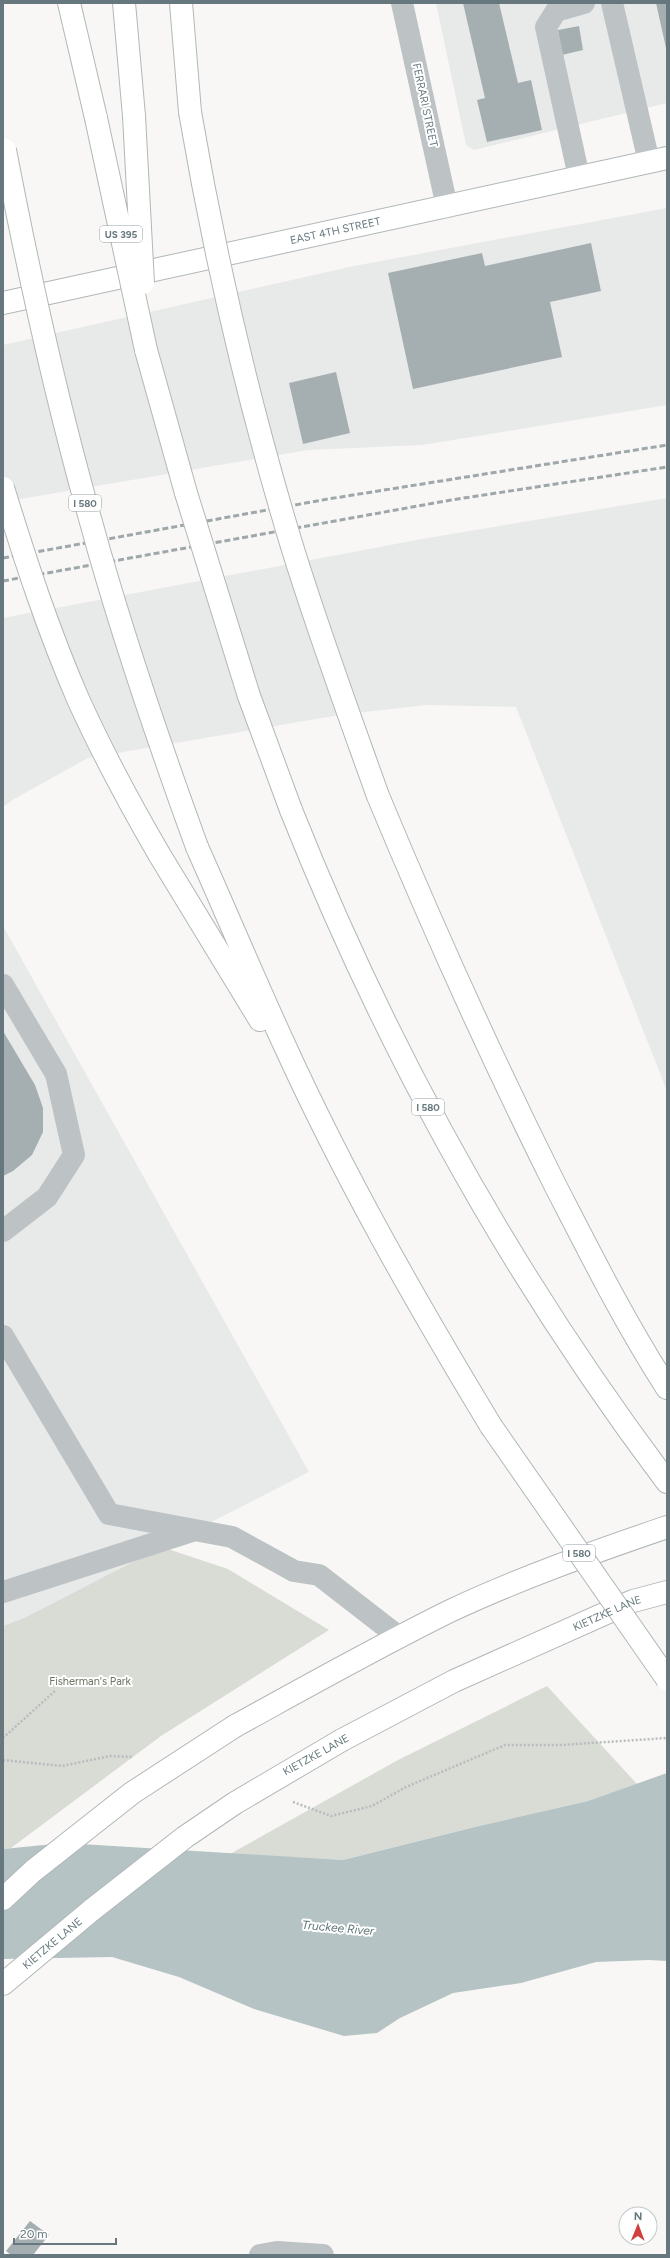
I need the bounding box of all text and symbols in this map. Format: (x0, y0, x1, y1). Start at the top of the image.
street label: FERRARI STREET (410, 62, 440, 148)
street label: EAST 4TH STREET (289, 214, 382, 247)
road number: US 395 (100, 226, 142, 242)
road number: I 580 (69, 495, 101, 511)
road number: I 580 (412, 1099, 444, 1115)
road number: I 580 (563, 1545, 595, 1561)
street label: KIETZKE LANE (571, 1593, 643, 1634)
park label: Fisherman's Park (49, 1675, 131, 1688)
street label: KIETZKE LANE (281, 1732, 351, 1778)
street label: KIETZKE LANE (20, 1914, 85, 1972)
water label: Truckee River (301, 1918, 375, 1938)
north arrow (618, 2206, 658, 2246)
text: N (634, 2210, 643, 2223)
scale bar (14, 2220, 116, 2246)
text: 20 m (20, 2227, 48, 2241)

